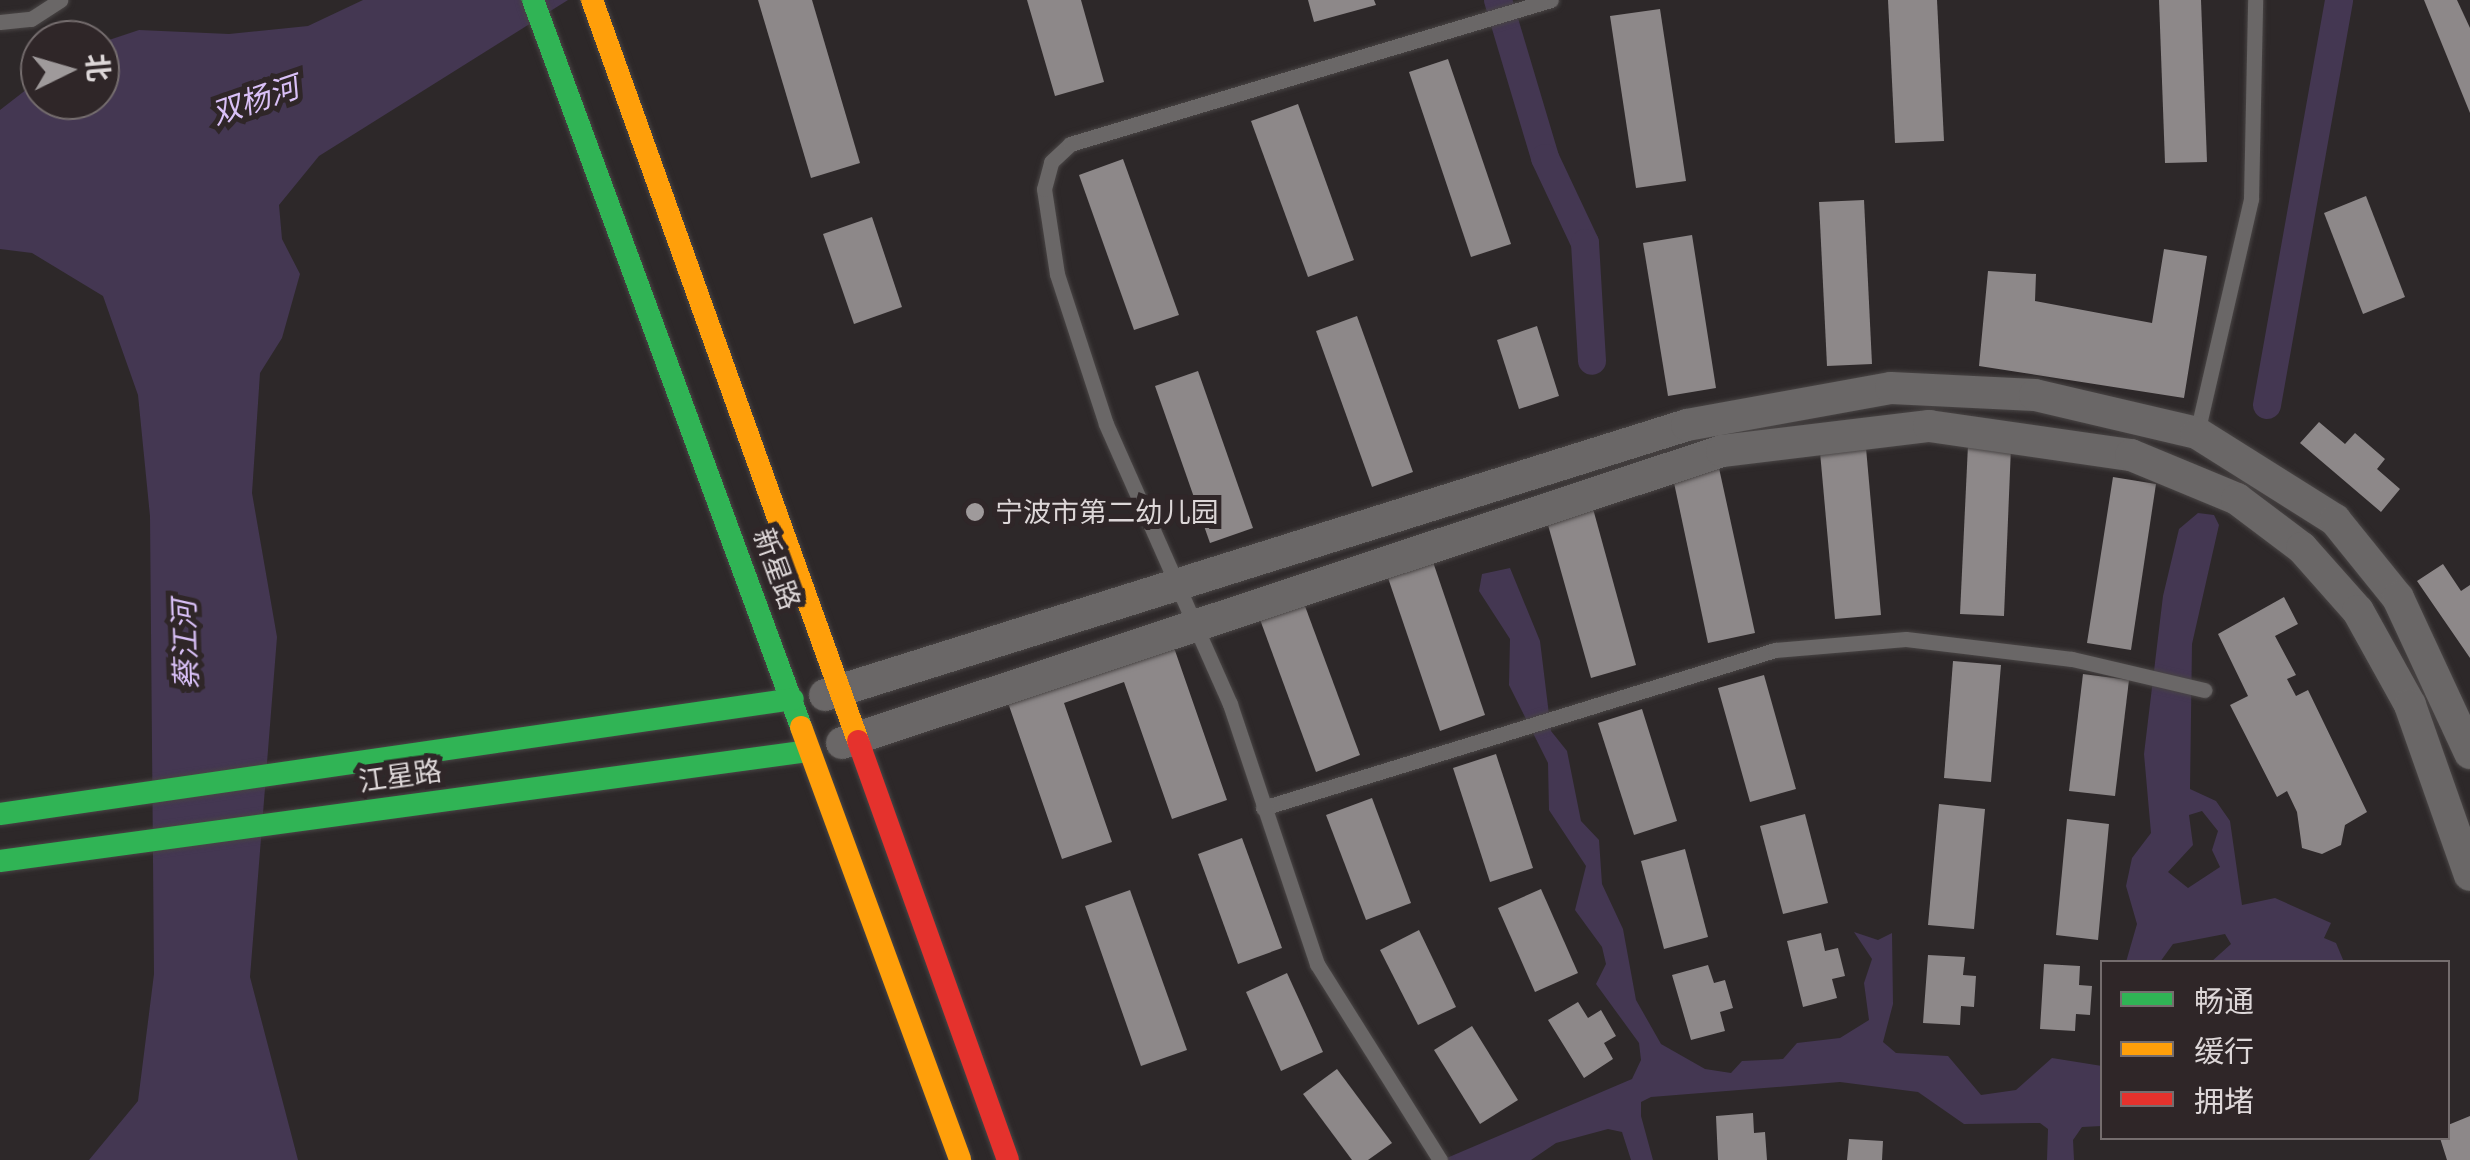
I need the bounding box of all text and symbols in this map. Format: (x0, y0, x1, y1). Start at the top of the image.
north arrow (20, 20, 120, 120)
text: 北 (81, 52, 116, 83)
water label: 双杨河 (207, 68, 303, 132)
place label: 宁波市第二幼儿园 (995, 495, 1219, 529)
marker: 宁波市第二幼儿园 (964, 501, 986, 523)
street label: 新星路 (747, 524, 807, 614)
water label: 蔡江河 (165, 599, 205, 691)
street label: 江星路 (356, 754, 444, 798)
legend (2100, 960, 2450, 1140)
text: 畅通 (2194, 983, 2254, 1019)
text: 缓行 (2194, 1033, 2254, 1069)
text: 拥堵 (2194, 1083, 2254, 1119)

